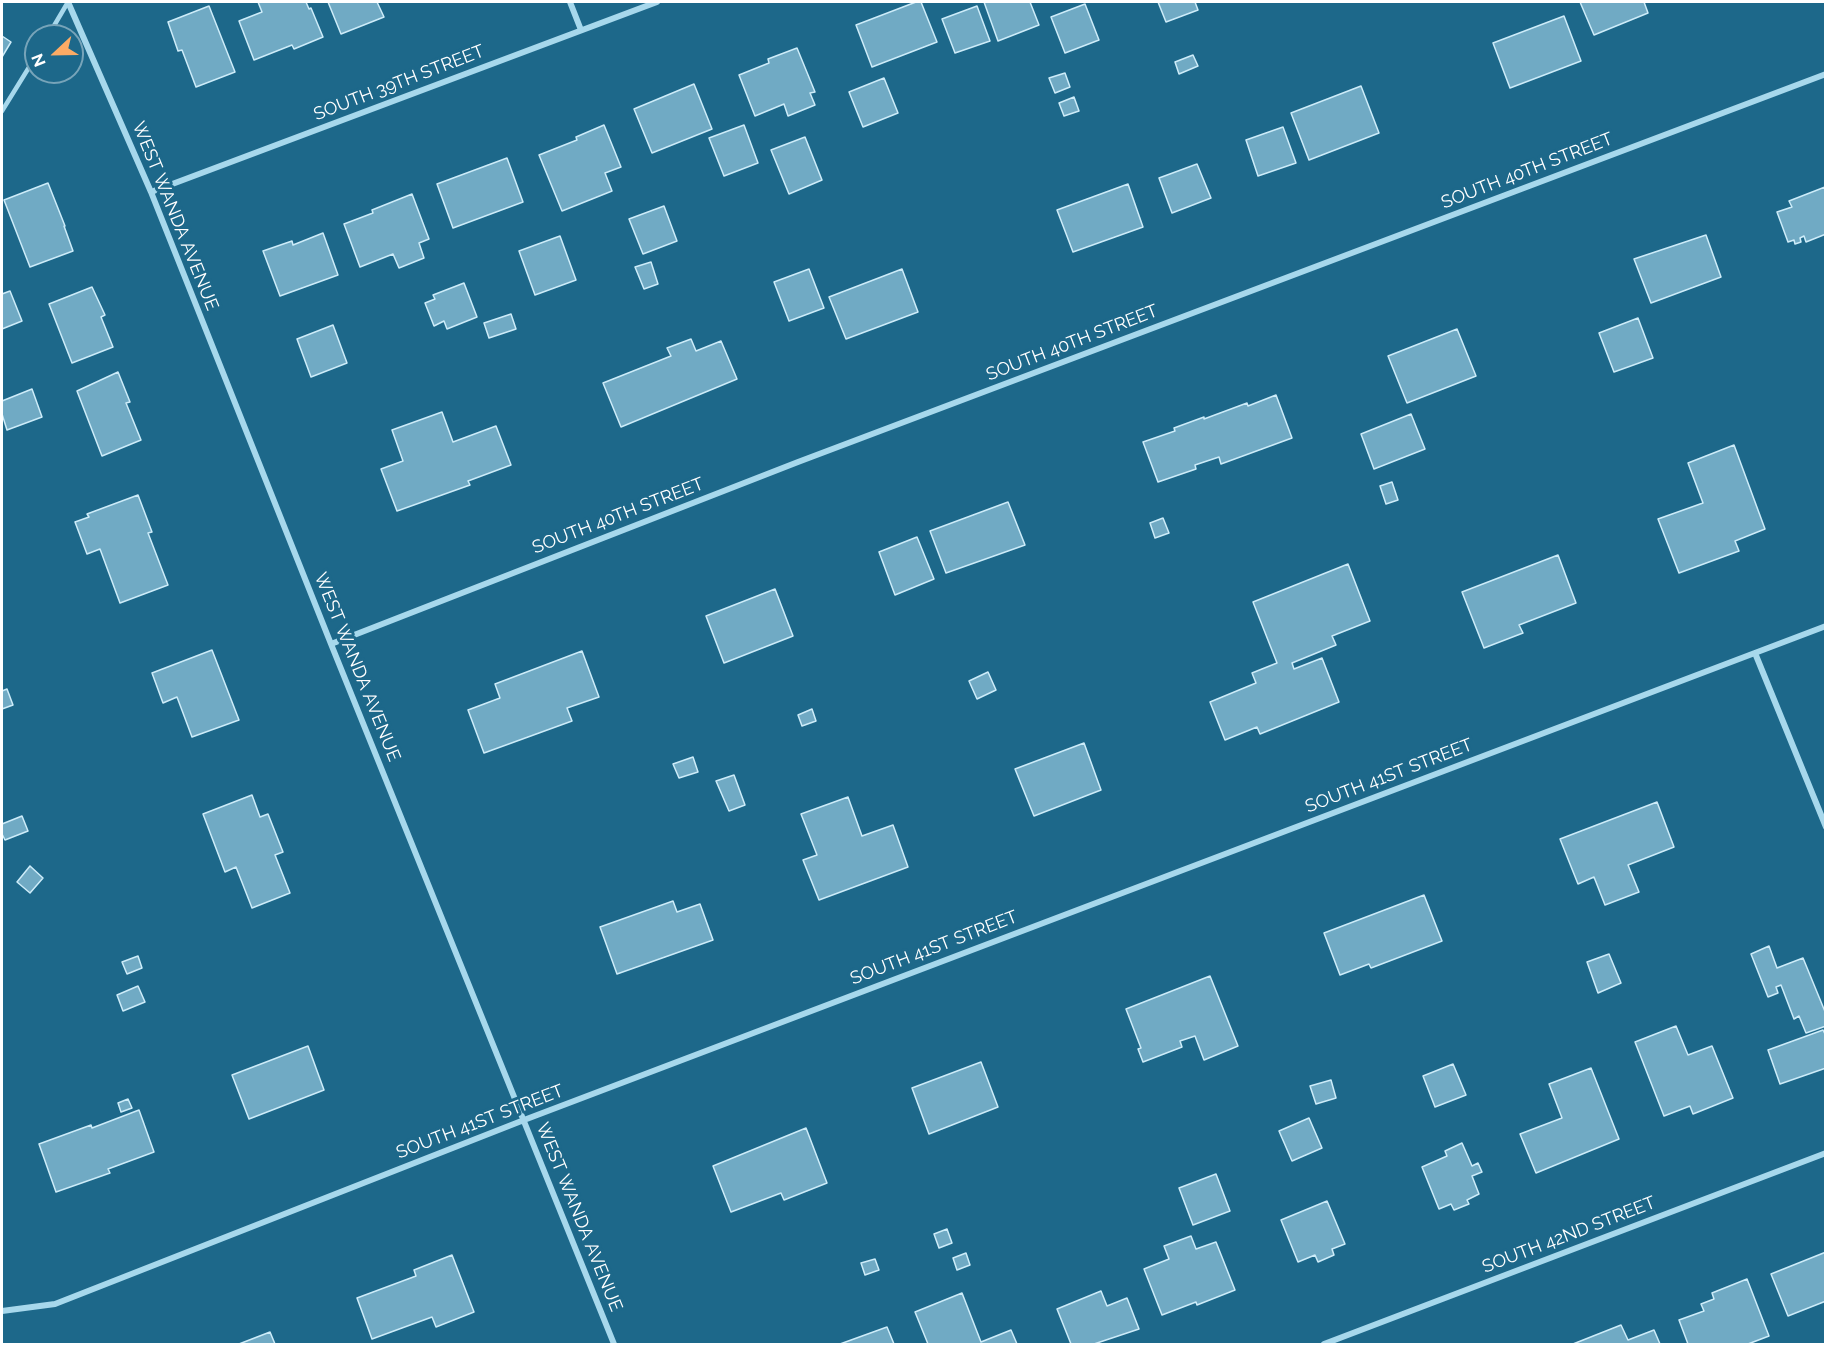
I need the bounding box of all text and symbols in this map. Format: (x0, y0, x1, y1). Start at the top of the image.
north arrow (24, 24, 84, 84)
street label: SOUTH 39TH STREET (311, 40, 487, 126)
text: N (28, 51, 50, 69)
street label: WEST WANDA AVENUE (127, 118, 223, 314)
street label: SOUTH 40TH STREET (1438, 128, 1616, 214)
street label: SOUTH 40TH STREET (983, 300, 1161, 386)
street label: SOUTH 40TH STREET (529, 473, 707, 559)
street label: WEST WANDA AVENUE (309, 569, 405, 765)
street label: SOUTH 41ST STREET (1302, 734, 1476, 818)
street label: SOUTH 41ST STREET (847, 906, 1021, 990)
street label: SOUTH 41ST STREET (393, 1080, 567, 1164)
street label: WEST WANDA AVENUE (531, 1119, 627, 1315)
street label: SOUTH 42ND STREET (1479, 1192, 1659, 1278)

